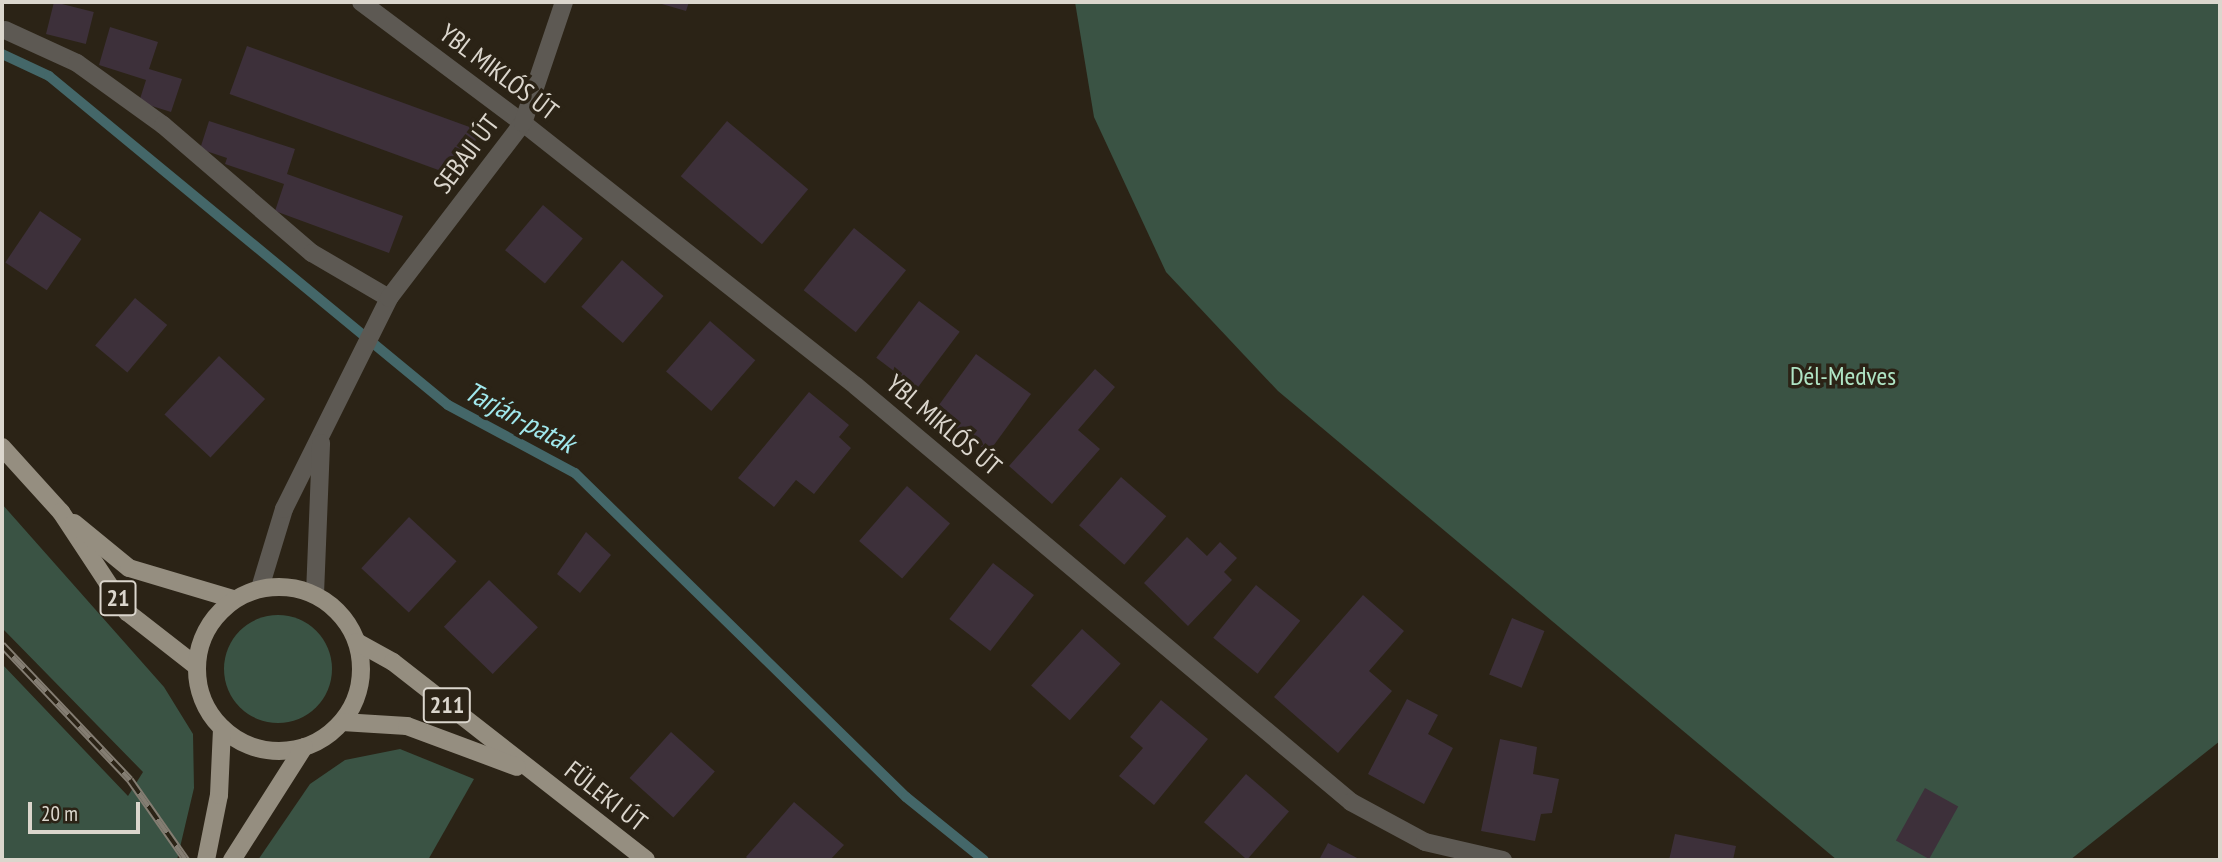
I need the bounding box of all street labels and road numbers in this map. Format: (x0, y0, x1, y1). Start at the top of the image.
street label: YBL MIKLÓS ÚT (433, 17, 565, 127)
street label: SEBAJI ÚT (427, 109, 505, 199)
street label: YBL MIKLÓS ÚT (880, 368, 1008, 482)
road number: 21 (99, 578, 137, 618)
road number: 211 (422, 684, 472, 726)
street label: FÜLEKI ÚT (559, 754, 653, 838)

